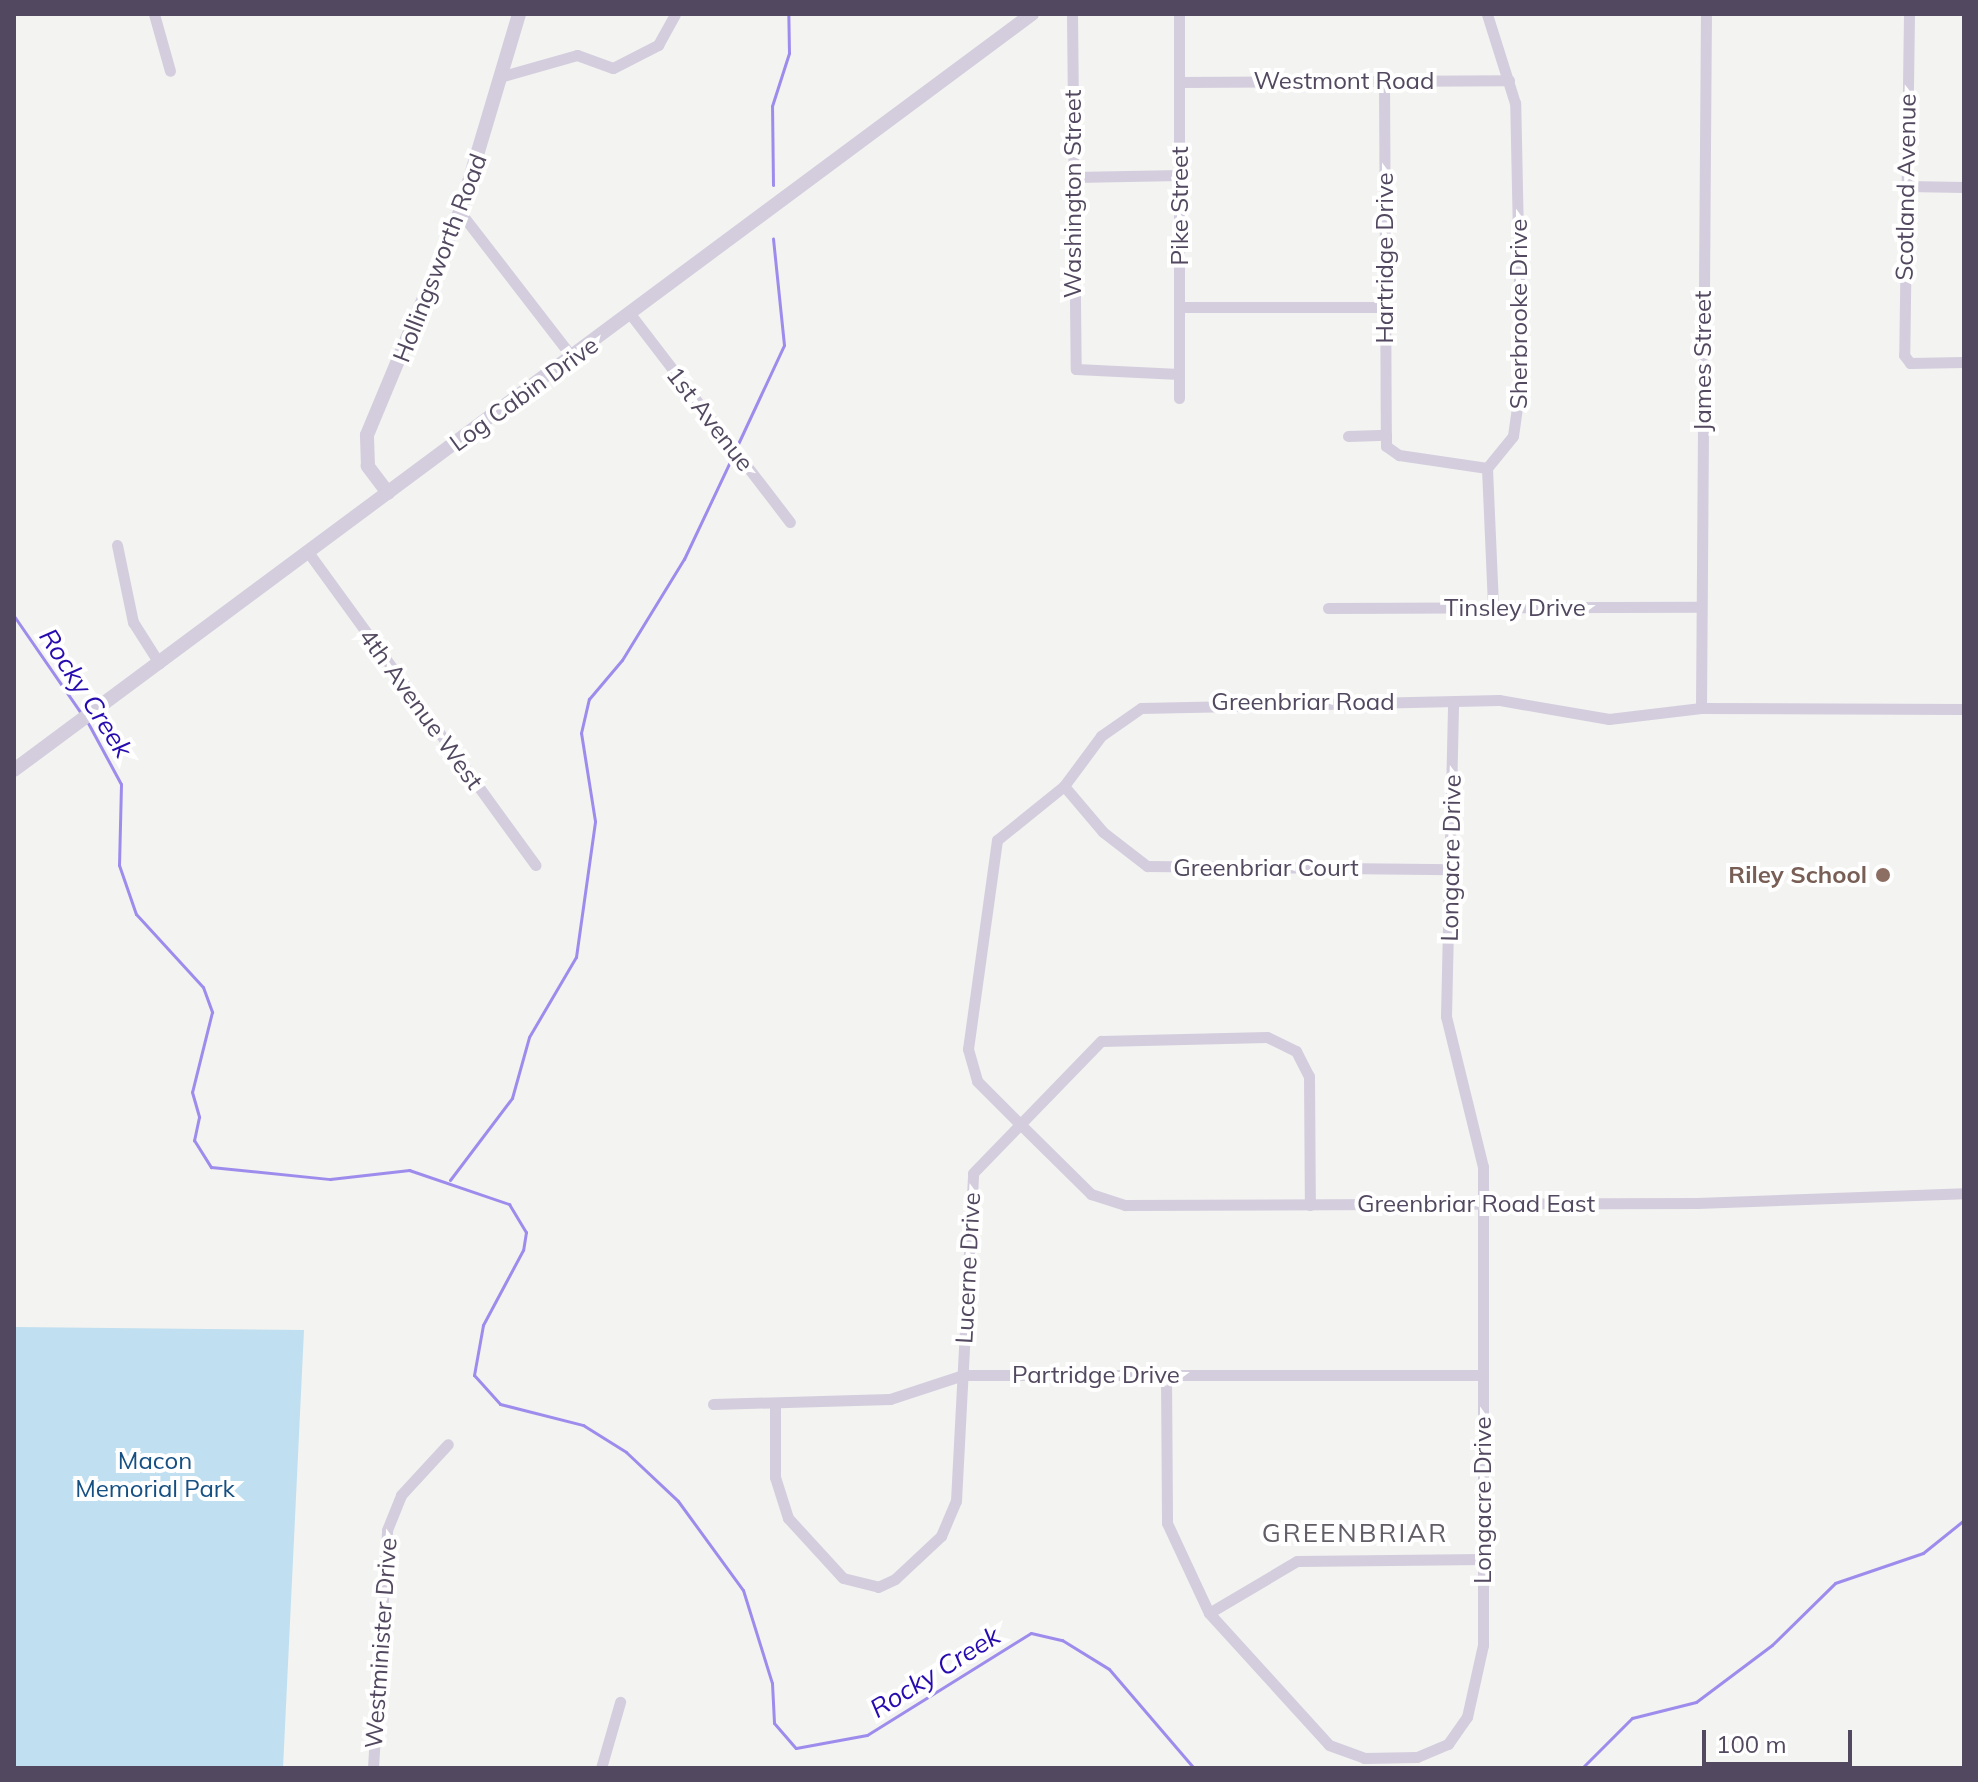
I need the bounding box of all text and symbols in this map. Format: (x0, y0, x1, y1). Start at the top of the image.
street label: Westmont Road (1254, 67, 1434, 95)
street label: Washington Street (1059, 90, 1087, 298)
street label: Scotland Avenue (1890, 93, 1922, 281)
street label: Pike Street (1166, 146, 1194, 266)
street label: Hollingsworth Road (387, 150, 493, 366)
street label: Hartridge Drive (1371, 172, 1399, 344)
street label: Sherbrooke Drive (1505, 219, 1533, 409)
street label: James Street (1689, 291, 1717, 431)
street label: Log Cabin Drive (444, 331, 604, 457)
street label: 1st Avenue (660, 361, 760, 477)
street label: Tinsley Drive (1444, 594, 1586, 622)
water label: Rocky Creek (33, 623, 139, 763)
street label: 4th Avenue West (353, 623, 489, 795)
street label: Greenbriar Road (1211, 688, 1395, 716)
street label: Longacre Drive (1435, 774, 1467, 942)
street label: Greenbriar Court (1173, 854, 1359, 882)
place label: Riley School (1728, 861, 1867, 889)
marker: Riley School (1874, 866, 1892, 884)
street label: Greenbriar Road East (1357, 1190, 1595, 1218)
street label: Lucerne Drive (950, 1192, 986, 1344)
street label: Partridge Drive (1012, 1361, 1180, 1389)
street label: Longacre Drive (1469, 1416, 1497, 1584)
park label: Macon Memorial Park (75, 1447, 235, 1503)
district label: GREENBRIAR (1262, 1517, 1448, 1549)
street label: Westminister Drive (359, 1537, 403, 1749)
water label: Rocky Creek (864, 1620, 1006, 1724)
scale bar (1706, 1714, 1856, 1764)
text: 100 m (1716, 1729, 1787, 1759)

